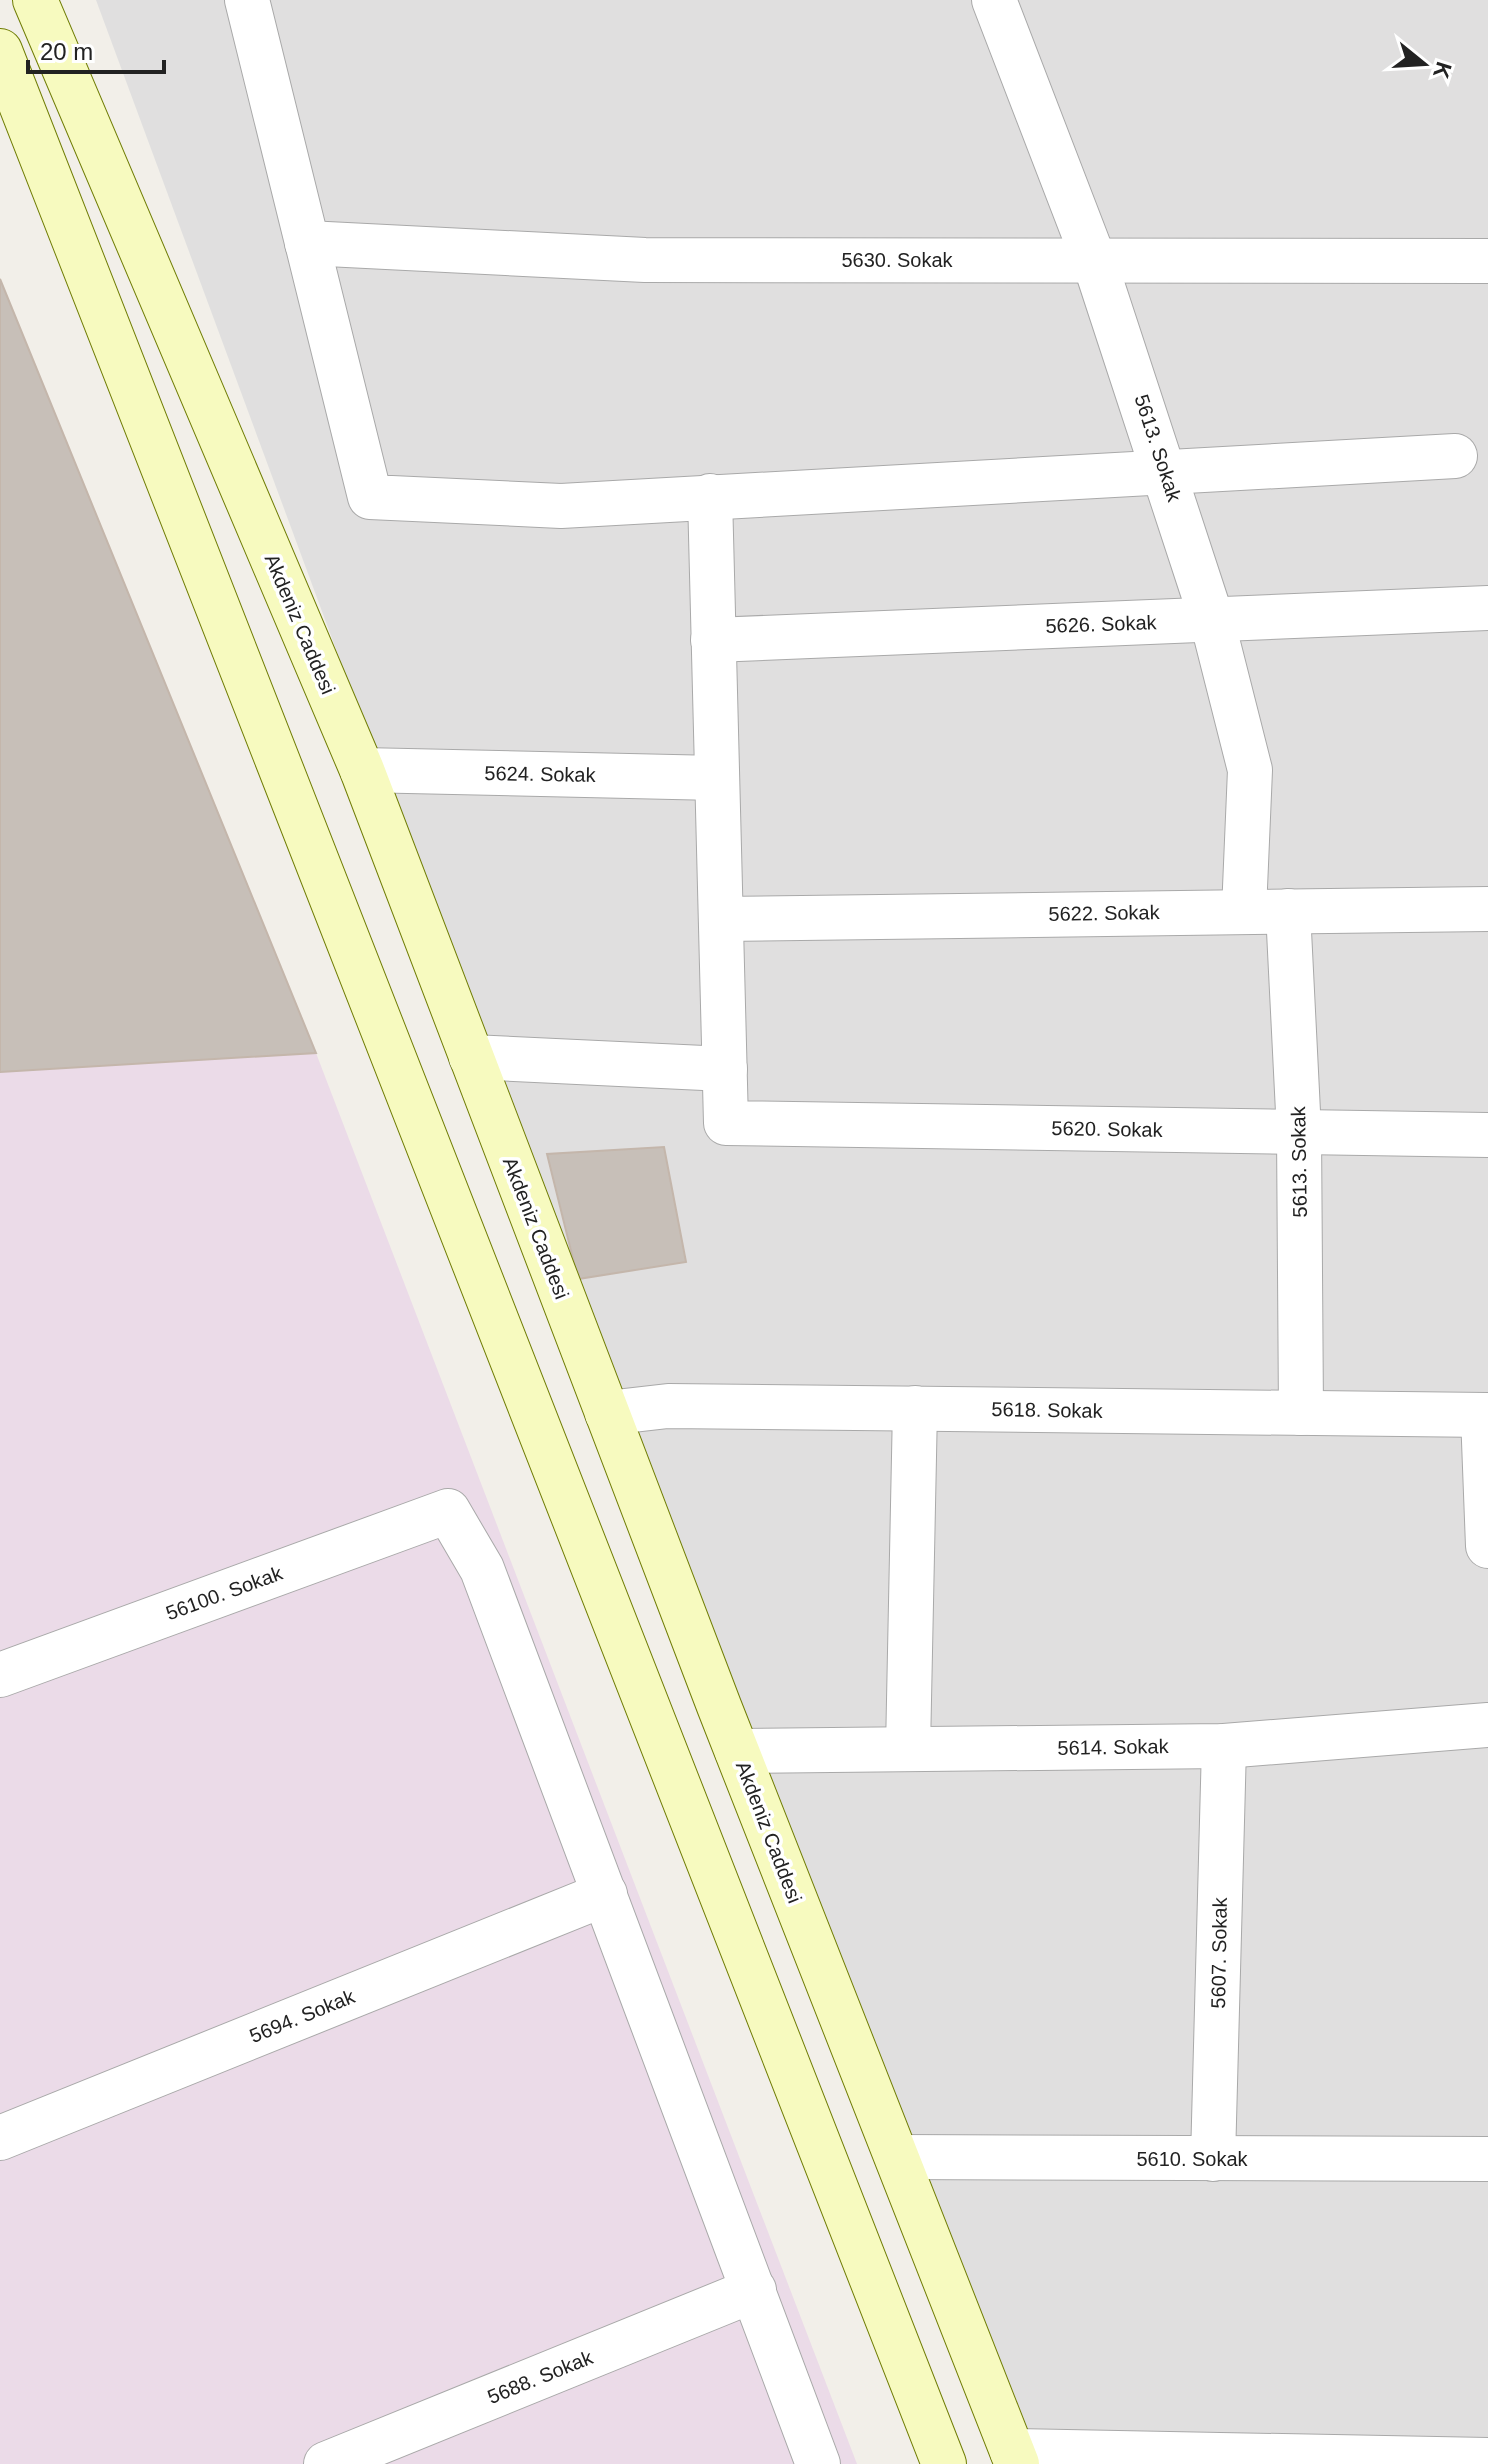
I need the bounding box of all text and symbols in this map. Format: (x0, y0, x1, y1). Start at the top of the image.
scale bar (28, 24, 164, 74)
north arrow (1384, 24, 1464, 104)
text: 20 m (40, 38, 93, 65)
text: K (1428, 59, 1457, 82)
street label: 5630. Sokak (841, 249, 954, 271)
street label: 5613. Sokak (1130, 392, 1186, 505)
street label: Akdeniz Caddesi (261, 551, 339, 697)
street label: 5626. Sokak (1045, 611, 1158, 637)
street label: 5624. Sokak (484, 762, 597, 786)
street label: 5622. Sokak (1048, 901, 1161, 925)
street label: 5613. Sokak (1287, 1105, 1311, 1218)
street label: 5620. Sokak (1051, 1117, 1164, 1141)
street label: Akdeniz Caddesi (499, 1154, 573, 1302)
street label: 5618. Sokak (991, 1398, 1104, 1422)
street label: 56100. Sokak (163, 1561, 286, 1624)
street label: 5614. Sokak (1057, 1735, 1170, 1759)
street label: Akdeniz Caddesi (732, 1758, 806, 1906)
street label: 5607. Sokak (1207, 1896, 1231, 2009)
street label: 5694. Sokak (246, 1985, 359, 2047)
street label: 5610. Sokak (1136, 2148, 1249, 2170)
street label: 5688. Sokak (484, 2346, 597, 2408)

